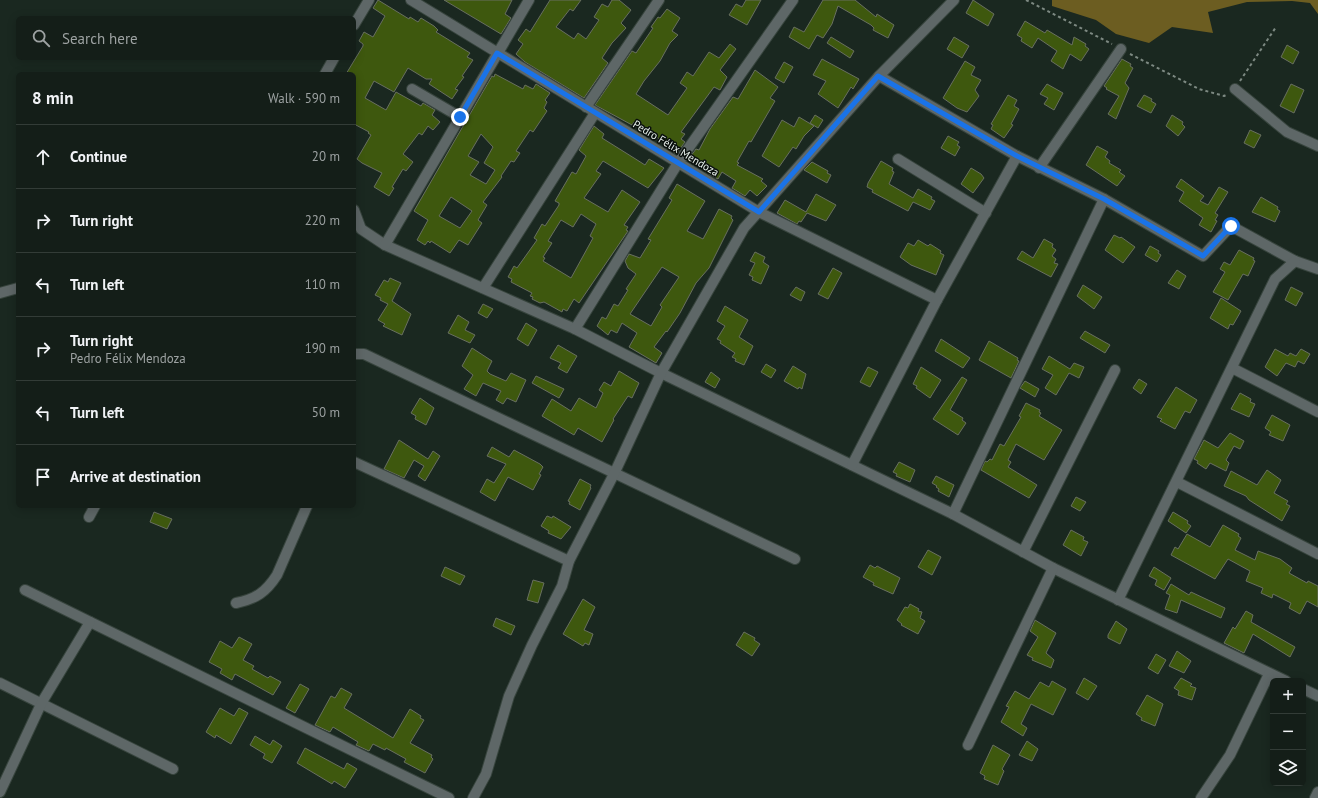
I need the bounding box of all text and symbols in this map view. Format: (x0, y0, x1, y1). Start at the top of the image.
search box (16, 16, 356, 60)
icon: search (30, 27, 52, 49)
text: Search here (62, 29, 138, 48)
text: 8 min (32, 87, 73, 109)
text: Walk · 590 m (268, 90, 340, 107)
route end (451, 108, 469, 126)
street label: Pedro Félix Mendoza (630, 117, 722, 179)
icon: ahead (32, 146, 54, 168)
text: Continue (70, 147, 127, 166)
text: 20 m (312, 148, 340, 165)
icon: right (32, 210, 54, 232)
text: Turn right (70, 211, 133, 230)
text: 220 m (305, 212, 340, 229)
route start (1222, 217, 1240, 235)
icon: left (32, 274, 54, 296)
text: Turn left (70, 275, 124, 294)
text: 110 m (305, 276, 340, 293)
text: Turn right (70, 331, 133, 350)
icon: right (32, 338, 54, 360)
text: 190 m (305, 340, 340, 357)
text: Pedro Félix Mendoza (70, 350, 186, 367)
icon: left (32, 402, 54, 424)
text: Turn left (70, 403, 124, 422)
text: 50 m (312, 404, 340, 421)
icon: arrive (32, 466, 54, 488)
text: Arrive at destination (70, 467, 201, 486)
map controls (1270, 678, 1306, 786)
button: + (1270, 678, 1306, 714)
button: − (1270, 714, 1306, 750)
button: layers (1270, 750, 1306, 786)

